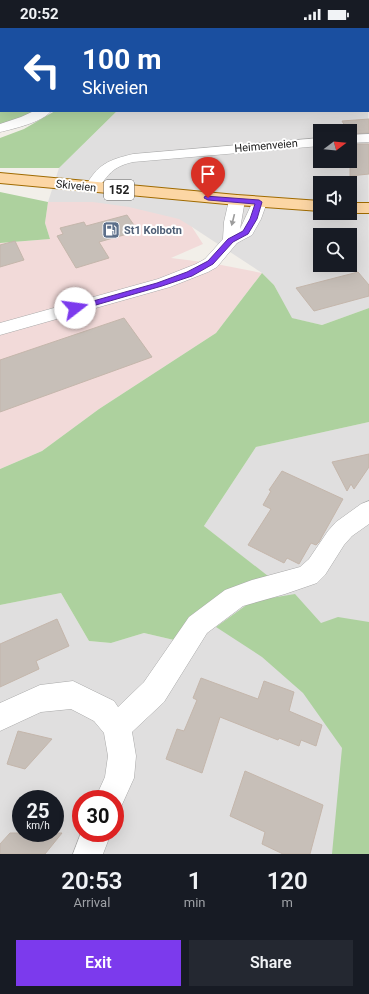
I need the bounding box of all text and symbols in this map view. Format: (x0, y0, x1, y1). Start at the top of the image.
text: 20:52 (20, 5, 59, 23)
text: 100 m (82, 43, 161, 76)
icon: left (16, 44, 68, 96)
text: Skiveien (82, 77, 148, 98)
north arrow (313, 124, 357, 168)
map controls (313, 124, 357, 272)
street label: Heimenveien (234, 137, 298, 155)
pin (191, 157, 225, 198)
icon: arrive (197, 163, 219, 185)
button: sound (313, 176, 357, 220)
street label: Skiveien (55, 177, 97, 195)
road number: 152 (104, 180, 134, 200)
one-way arrow (230, 214, 236, 227)
fuel station icon: St1 Kolbotn (101, 220, 121, 240)
place label: St1 Kolbotn (124, 224, 182, 237)
button: search (313, 228, 357, 272)
position arrow (54, 287, 96, 329)
speed limit sign: 30 (72, 790, 124, 842)
text: 25 (27, 799, 49, 823)
text: km/h (26, 820, 50, 831)
text: 20:53 (61, 867, 123, 895)
text: 1 (188, 867, 201, 895)
text: 120 (267, 867, 308, 895)
text: Arrival (73, 895, 110, 910)
text: min (184, 895, 205, 910)
text: m (282, 895, 293, 910)
button: Exit (16, 940, 181, 986)
button: Share (189, 940, 353, 986)

